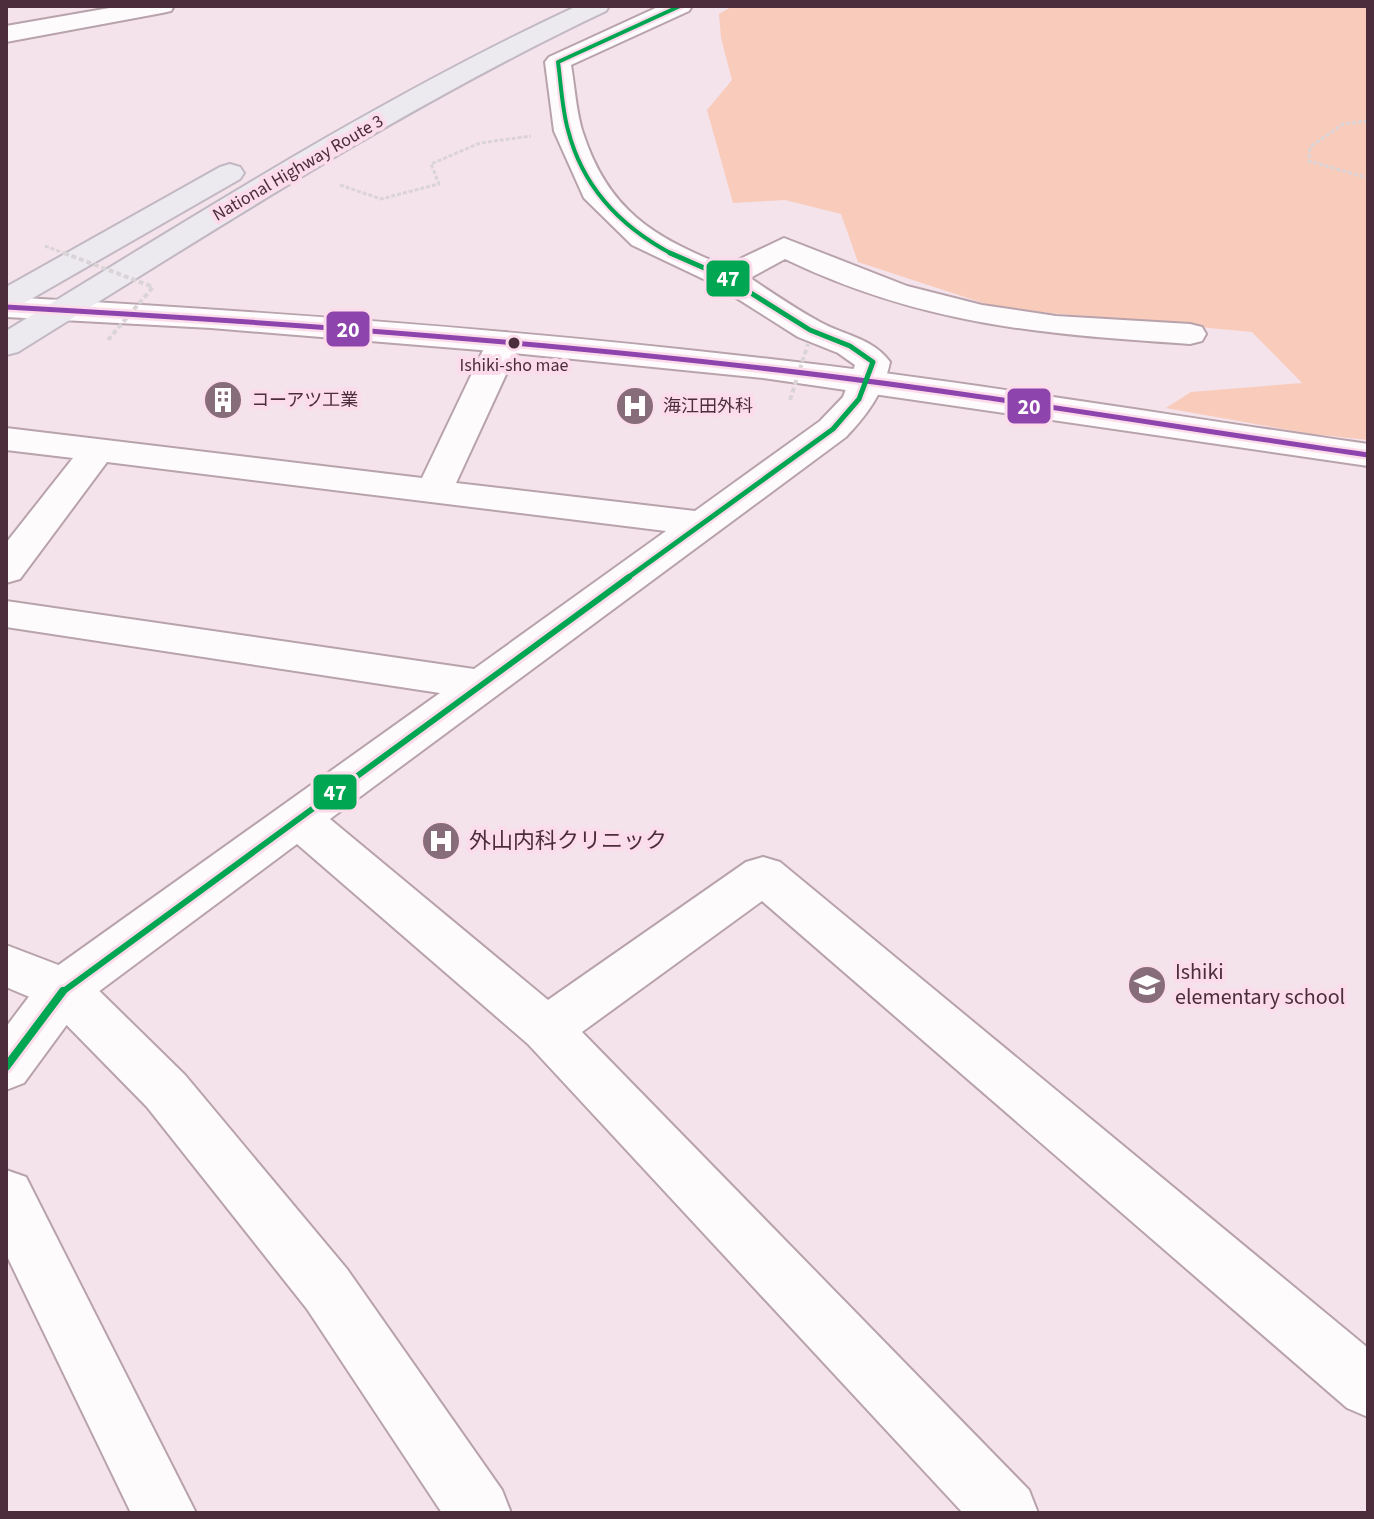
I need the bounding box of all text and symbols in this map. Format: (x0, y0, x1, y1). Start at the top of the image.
street label: National Highway Route 3 (208, 109, 388, 227)
line badge: 47 (705, 259, 751, 298)
text: 47 (716, 263, 740, 295)
line badge: 20 (325, 310, 371, 348)
text: 20 (336, 314, 360, 346)
marker: Ishiki-sho mae (506, 335, 522, 351)
place label: Ishiki-sho mae (459, 353, 569, 378)
building icon: コーアツ工業 (202, 379, 244, 421)
hospital icon: 海江田外科 (614, 385, 656, 427)
line badge: 20 (1006, 387, 1052, 425)
place label: コーアツ工業 (251, 388, 358, 413)
text: 20 (1017, 391, 1041, 423)
place label: 海江田外科 (663, 394, 753, 419)
line badge: 47 (312, 773, 358, 811)
text: 47 (323, 777, 347, 809)
hospital icon: 外山内科クリニック (420, 820, 462, 862)
place label: 外山内科クリニック (469, 825, 667, 857)
place label: Ishiki elementary school (1175, 956, 1345, 1013)
school or university icon: Ishiki elementary school (1126, 964, 1168, 1006)

